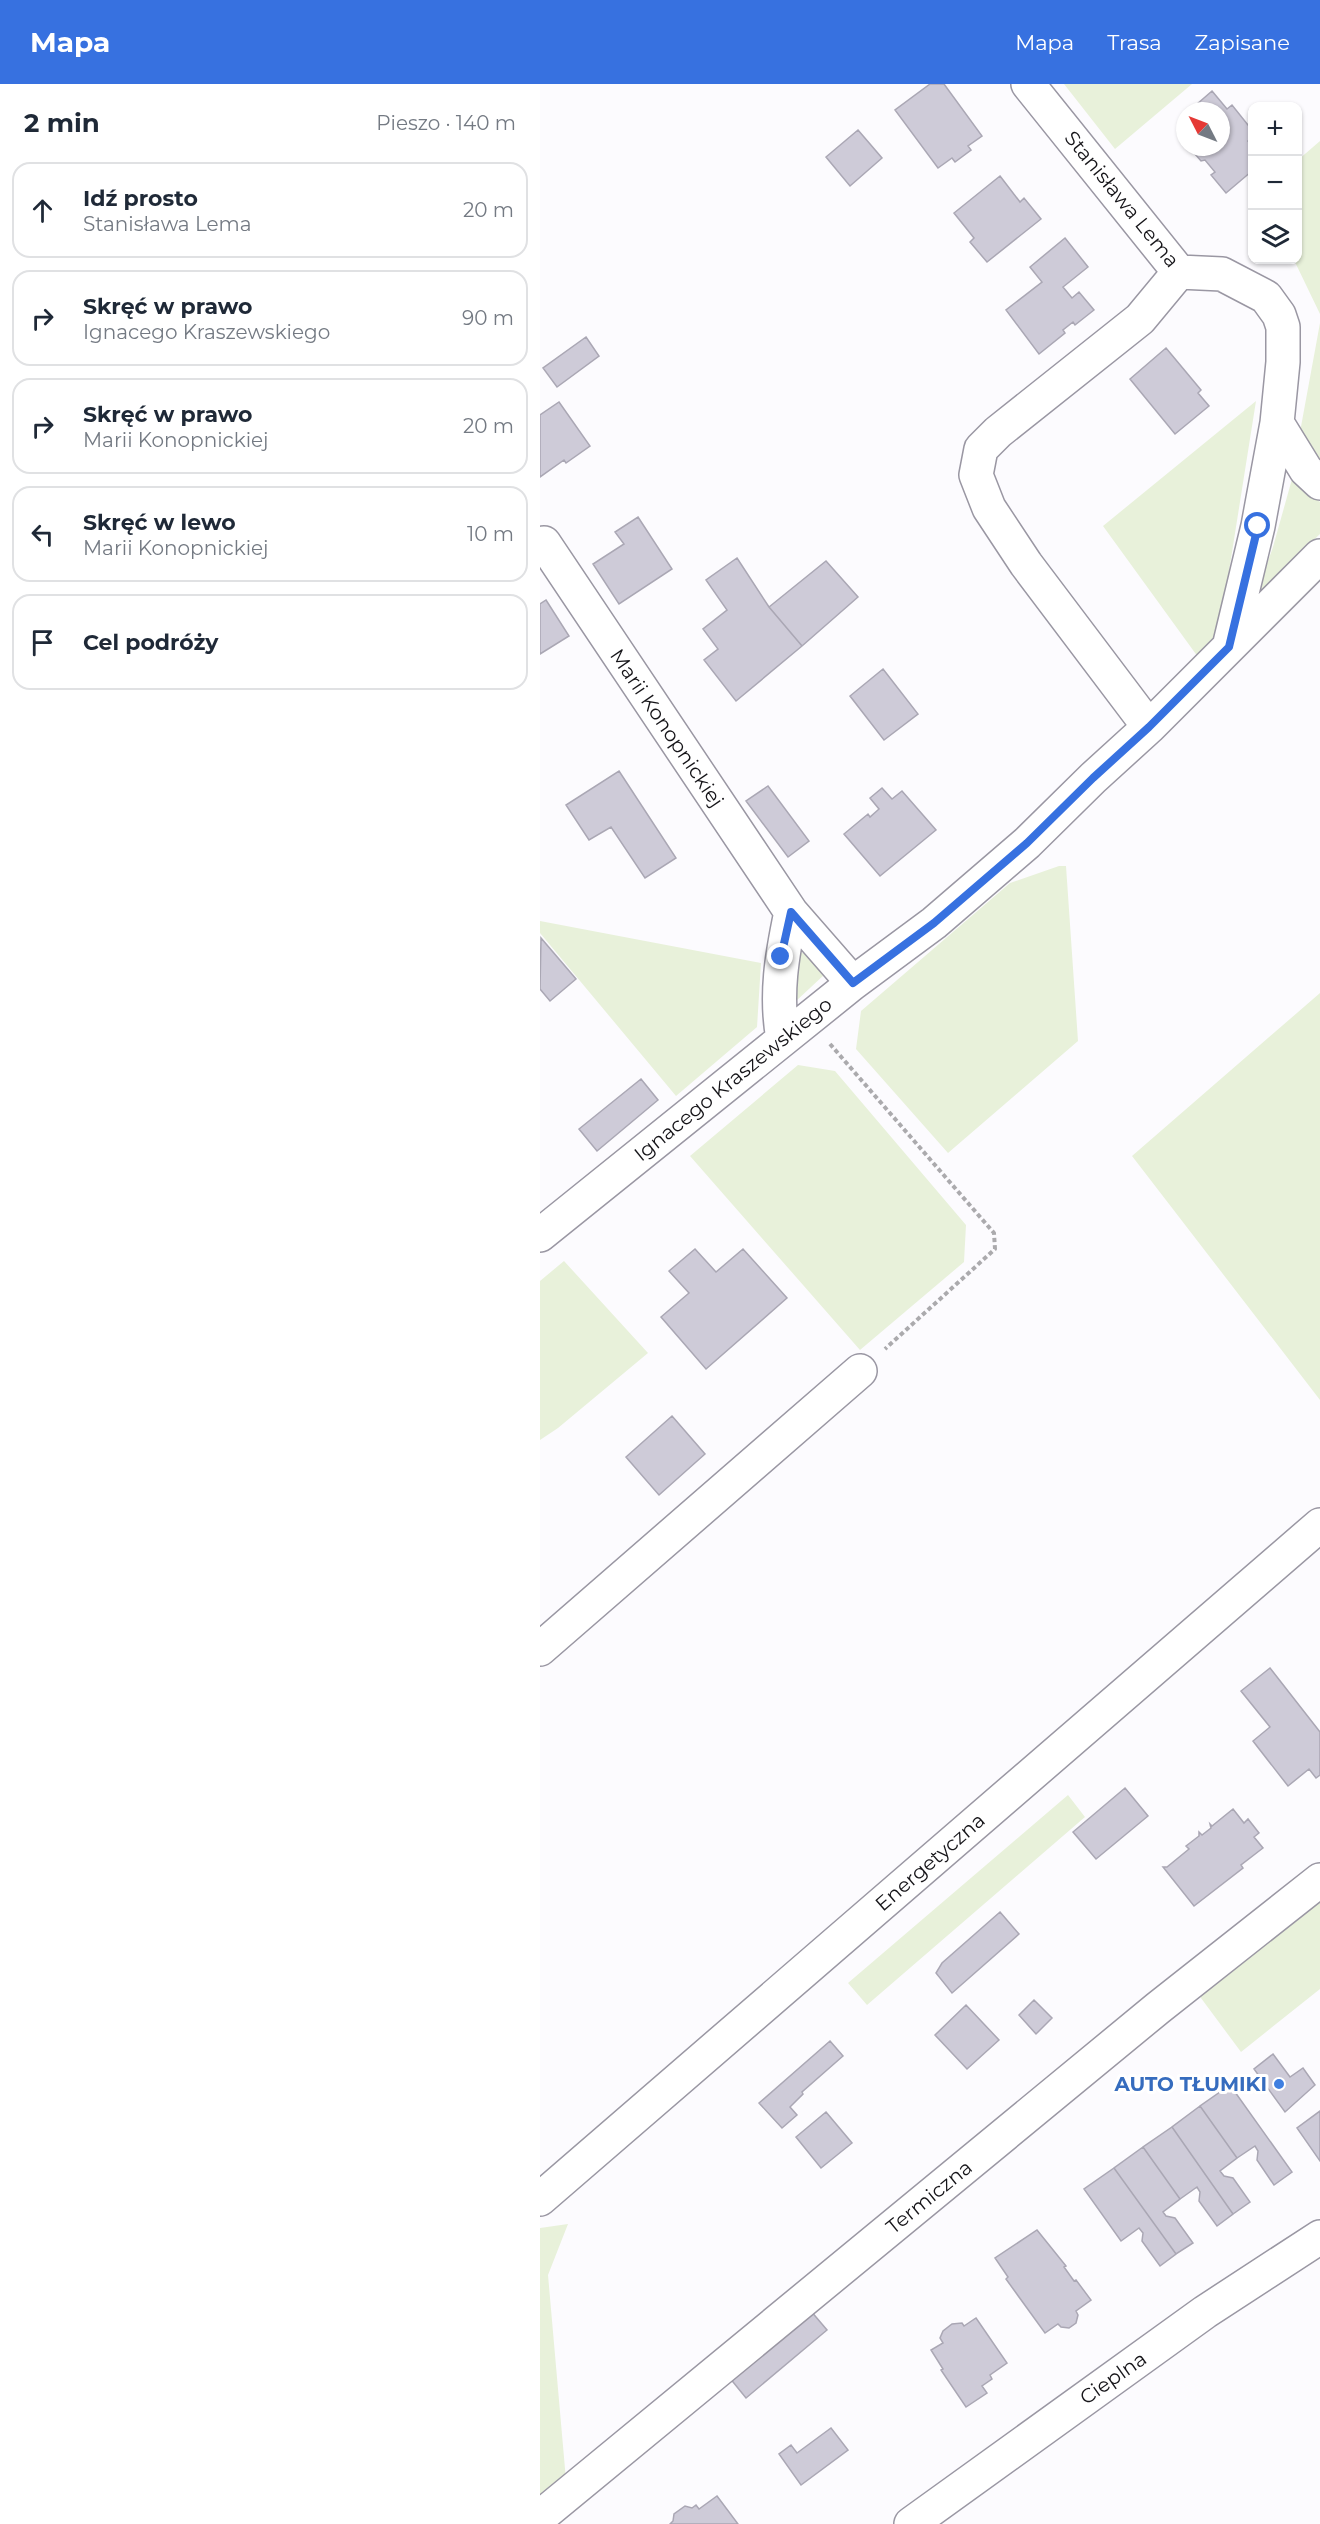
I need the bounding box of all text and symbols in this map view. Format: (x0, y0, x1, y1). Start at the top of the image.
text: Mapa (30, 25, 110, 59)
text: Mapa (1015, 30, 1074, 55)
text: Trasa (1107, 30, 1162, 55)
text: Zapisane (1195, 30, 1290, 55)
north arrow (1176, 102, 1230, 156)
map controls (1248, 102, 1302, 264)
button: + (1248, 102, 1302, 156)
text: 2 min (24, 107, 100, 139)
text: Pieszo · 140 m (376, 111, 516, 135)
street label: Stanisława Lema (1060, 126, 1184, 272)
button: − (1248, 156, 1302, 210)
text: Idź prosto (83, 185, 198, 212)
icon: ahead (26, 194, 59, 227)
text: 20 m (463, 198, 514, 222)
button: layers (1248, 210, 1302, 264)
text: Stanisława Lema (83, 212, 252, 236)
text: Skręć w prawo (83, 293, 252, 320)
icon: right (26, 302, 59, 335)
text: 90 m (462, 306, 514, 330)
text: Ignacego Kraszewskiego (83, 320, 330, 344)
text: Skręć w prawo (83, 401, 252, 428)
icon: right (26, 410, 59, 443)
text: 20 m (463, 414, 514, 438)
text: Marii Konopnickiej (83, 428, 268, 452)
text: Skręć w lewo (83, 509, 236, 536)
route start (1244, 512, 1270, 538)
icon: left (26, 518, 59, 551)
text: 10 m (467, 522, 514, 546)
text: Marii Konopnickiej (83, 536, 268, 560)
icon: arrive (26, 626, 59, 659)
text: Cel podróży (83, 629, 219, 656)
street label: Marii Konopnickiej (605, 644, 729, 812)
route end (767, 943, 793, 969)
street label: Ignacego Kraszewskiego (629, 992, 837, 1166)
street label: Energetyczna (870, 1808, 990, 1916)
place label: AUTO TŁUMIKI (1113, 2072, 1267, 2096)
marker: AUTO TŁUMIKI (1272, 2077, 1286, 2091)
street label: Termiczna (881, 2155, 977, 2239)
street label: Cieplna (1075, 2346, 1151, 2410)

